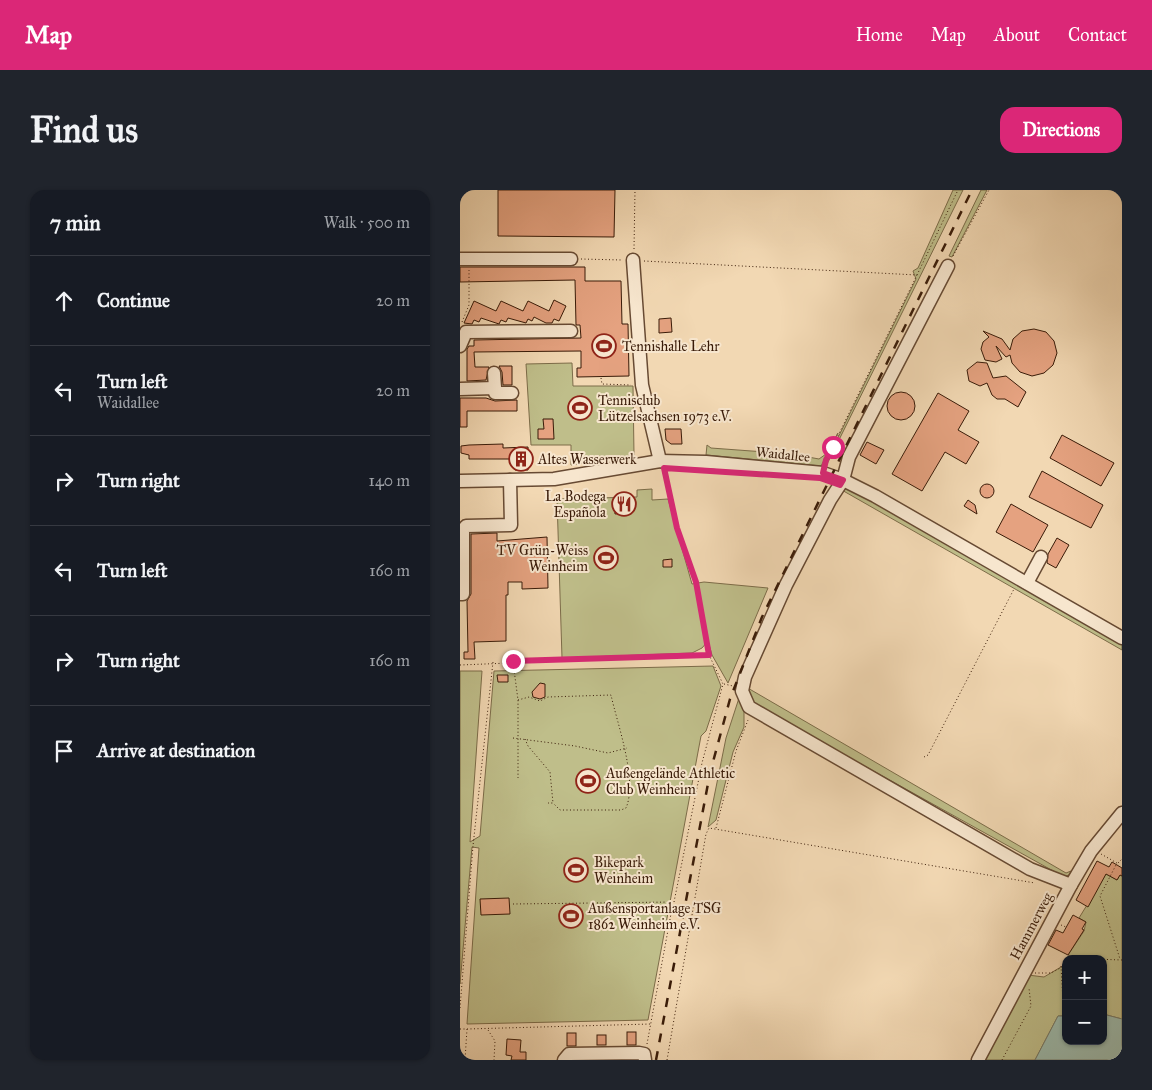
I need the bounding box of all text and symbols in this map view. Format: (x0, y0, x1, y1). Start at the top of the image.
text: Map (25, 20, 72, 50)
text: Home (856, 24, 903, 46)
text: Map (931, 24, 966, 46)
text: About (994, 24, 1040, 46)
text: Contact (1068, 24, 1127, 46)
button: Directions (1000, 107, 1122, 153)
text: Find us (30, 109, 138, 152)
text: 7 min (50, 210, 101, 236)
text: Walk · 500 m (324, 213, 410, 232)
icon: ahead (50, 287, 78, 315)
text: Continue (97, 289, 170, 312)
text: 20 m (376, 291, 410, 310)
sports icon: Tennishalle Lehr (591, 333, 617, 359)
place label: Tennishalle Lehr (622, 338, 720, 355)
text: Turn left (97, 370, 167, 393)
icon: left (50, 377, 78, 405)
text: 20 m (376, 381, 410, 400)
place label: Tennisclub Lützelsachsen 1973 e.V. (598, 392, 732, 425)
text: Waidallee (97, 393, 159, 412)
sports icon: Tennisclub Lützelsachsen 1973 e.V. (567, 395, 593, 421)
route start (822, 436, 845, 459)
street label: Waidallee (755, 443, 811, 466)
building icon: Altes Wasserwerk (508, 446, 534, 472)
place label: Altes Wasserwerk (537, 451, 637, 468)
icon: right (50, 467, 78, 495)
text: Turn right (97, 469, 180, 492)
text: 140 m (369, 471, 410, 490)
place label: La Bodega Española (545, 488, 606, 521)
restaurant icon: La Bodega Española (611, 491, 637, 517)
place label: TV Grün-Weiss Weinheim (497, 542, 588, 575)
sports icon: TV Grün-Weiss Weinheim (593, 545, 619, 571)
icon: left (50, 557, 78, 585)
text: Turn left (97, 559, 167, 582)
text: 160 m (369, 561, 410, 580)
icon: right (50, 647, 78, 675)
text: Turn right (97, 649, 180, 672)
route end (502, 650, 525, 673)
text: 160 m (369, 651, 410, 670)
icon: arrive (50, 737, 78, 765)
text: Arrive at destination (97, 739, 255, 762)
place label: Außengelände Athletic Club Weinheim (605, 765, 735, 798)
sports icon: Außengelände Athletic Club Weinheim (575, 768, 601, 794)
place label: Bikepark Weinheim (594, 854, 653, 887)
sports icon: Bikepark Weinheim (563, 857, 589, 883)
street label: Hammerweg (1007, 889, 1057, 963)
place label: Außensportanlage TSG 1862 Weinheim e.V. (587, 900, 721, 933)
sports icon: Außensportanlage TSG 1862 Weinheim e.V. (558, 903, 584, 929)
map controls (1062, 955, 1107, 1045)
button: + (1062, 955, 1107, 1000)
button: − (1062, 1000, 1107, 1045)

